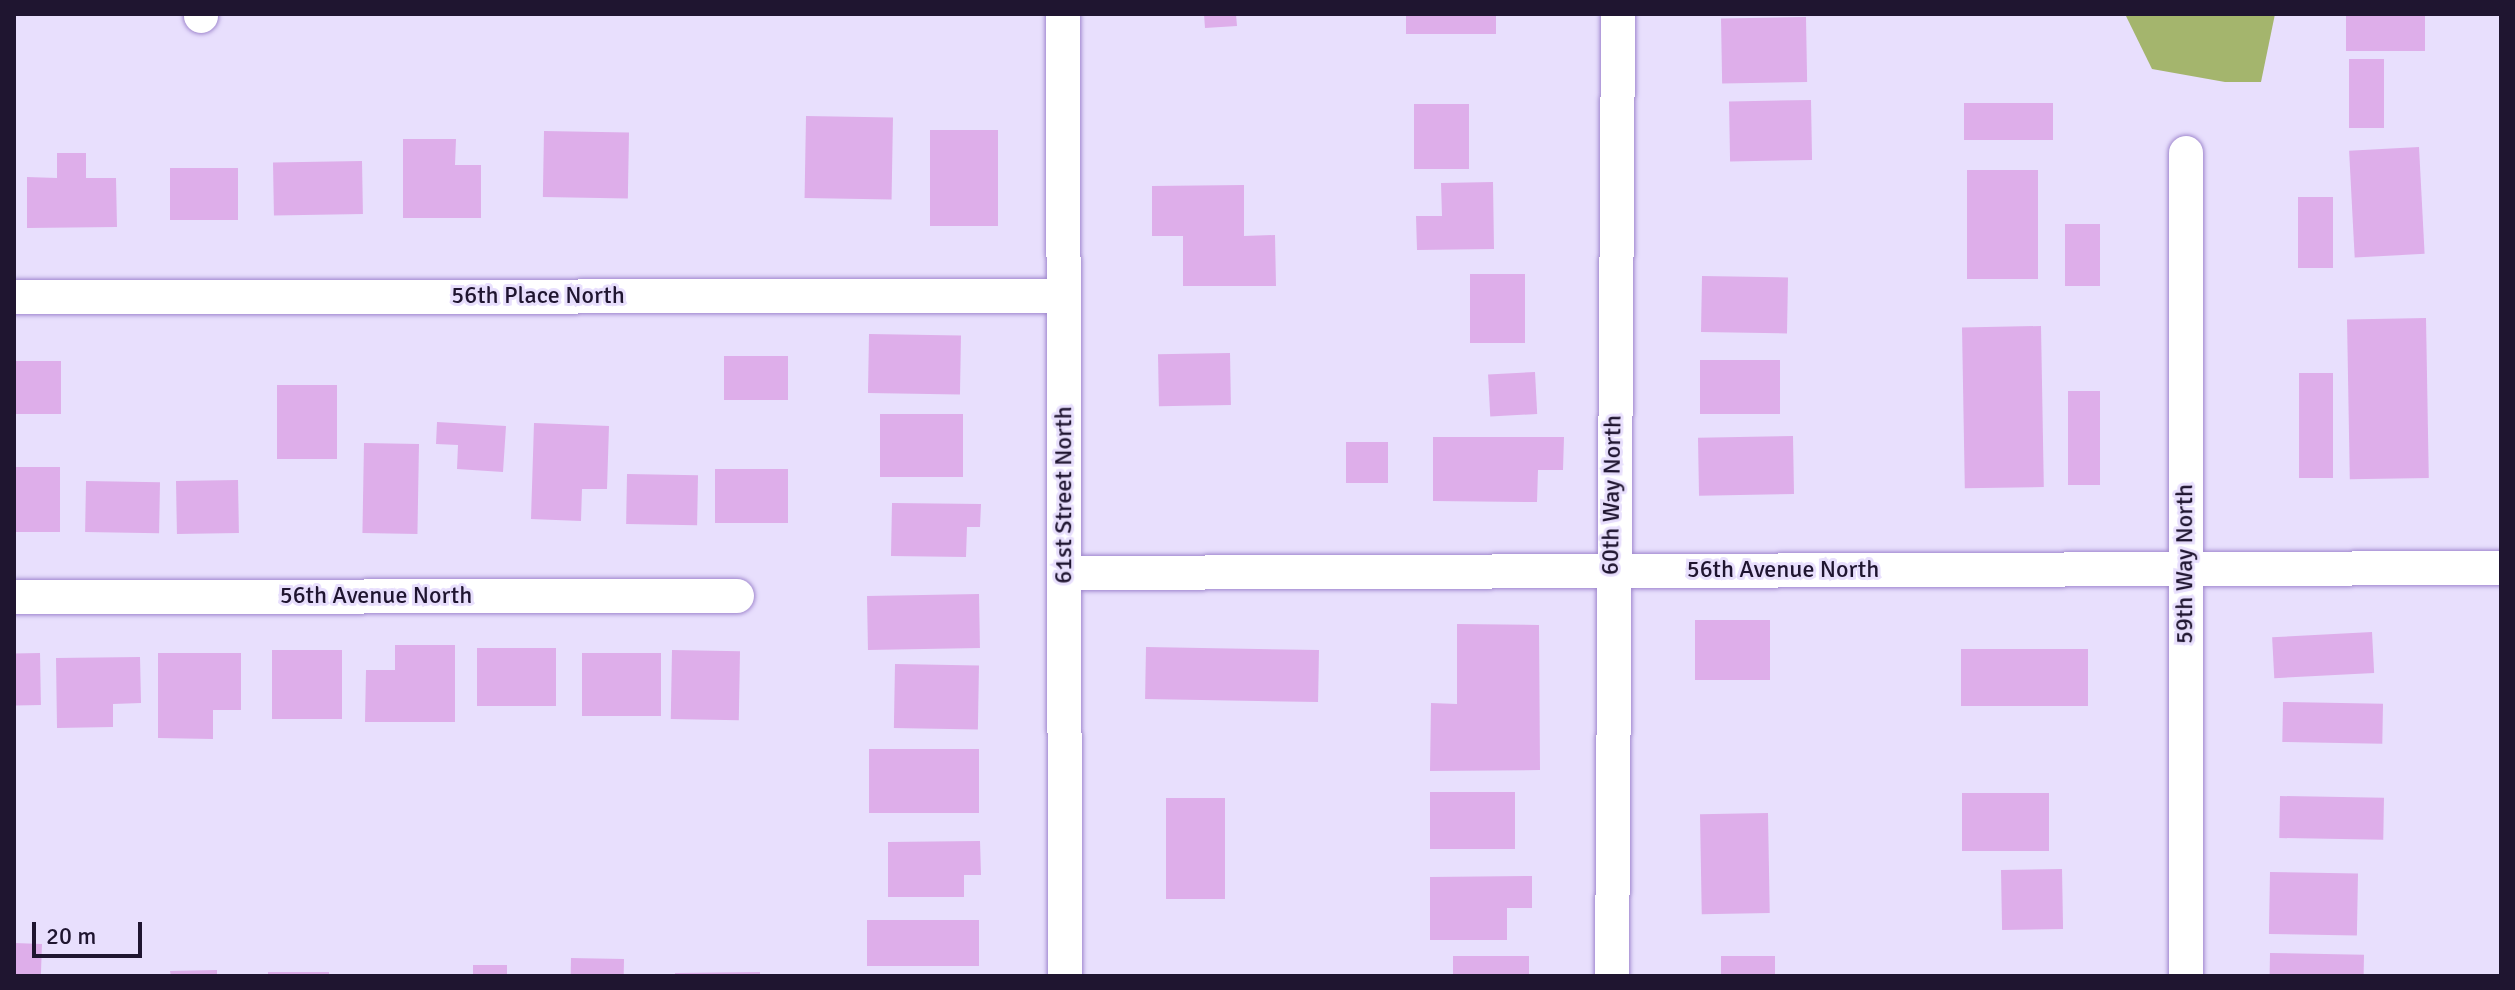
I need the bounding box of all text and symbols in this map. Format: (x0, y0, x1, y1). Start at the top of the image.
street label: 56th Place North (451, 282, 625, 310)
street label: 61st Street North (1050, 406, 1078, 584)
street label: 60th Way North (1596, 415, 1628, 575)
street label: 59th Way North (2171, 484, 2199, 644)
street label: 56th Avenue North (1687, 556, 1879, 584)
street label: 56th Avenue North (280, 582, 472, 610)
scale bar (36, 906, 146, 956)
text: 20 m (46, 921, 96, 951)

